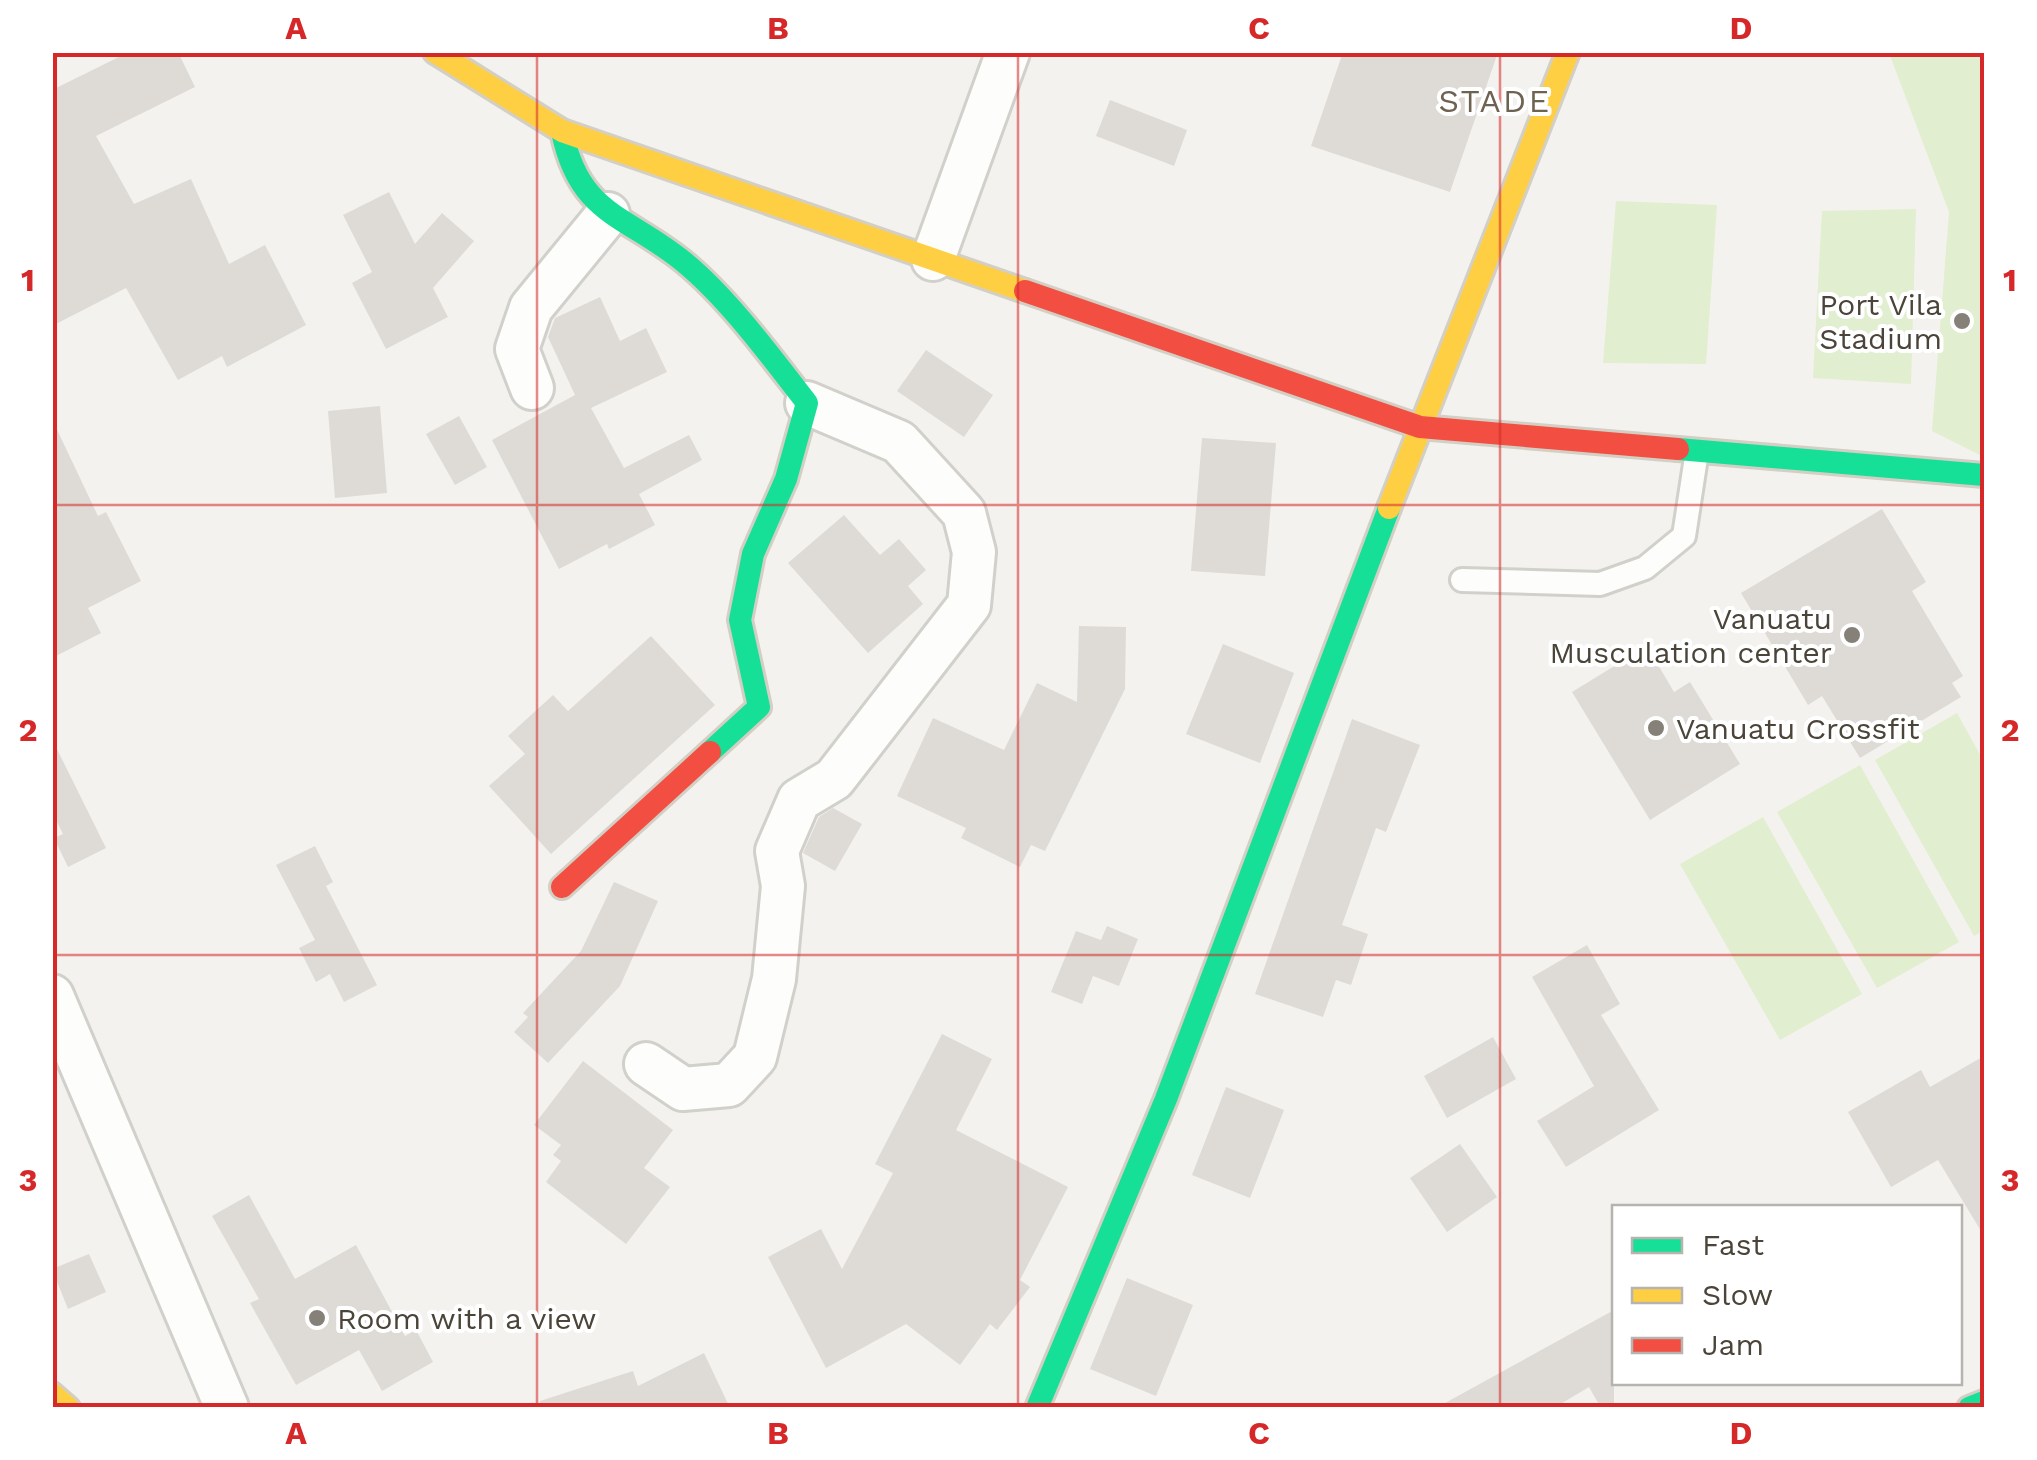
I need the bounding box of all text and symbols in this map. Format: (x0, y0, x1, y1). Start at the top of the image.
text: A (285, 9, 307, 47)
text: B (767, 9, 789, 47)
text: C (1248, 9, 1270, 47)
text: D (1730, 9, 1752, 47)
district label: STADE (1438, 82, 1552, 120)
text: 1 (21, 261, 35, 299)
text: 1 (2003, 261, 2017, 299)
place label: Port Vila Stadium (1819, 287, 1942, 356)
marker: Port Vila Stadium (1951, 310, 1973, 332)
place label: Vanuatu Musculation center (1549, 601, 1832, 670)
marker: Vanuatu Musculation center (1841, 624, 1863, 646)
text: 2 (18, 711, 38, 749)
place label: Vanuatu Crossfit (1676, 711, 1920, 746)
text: 2 (2000, 711, 2020, 749)
marker: Vanuatu Crossfit (1645, 717, 1667, 739)
text: 3 (19, 1161, 37, 1199)
text: 3 (2001, 1161, 2019, 1199)
legend (1612, 1205, 1962, 1385)
text: Fast (1702, 1227, 1765, 1262)
text: Slow (1702, 1277, 1773, 1312)
place label: Room with a view (337, 1301, 596, 1336)
marker: Room with a view (306, 1307, 328, 1329)
text: Jam (1702, 1327, 1764, 1362)
text: A (285, 1414, 307, 1452)
text: B (767, 1414, 789, 1452)
text: C (1248, 1414, 1270, 1452)
text: D (1730, 1414, 1752, 1452)

